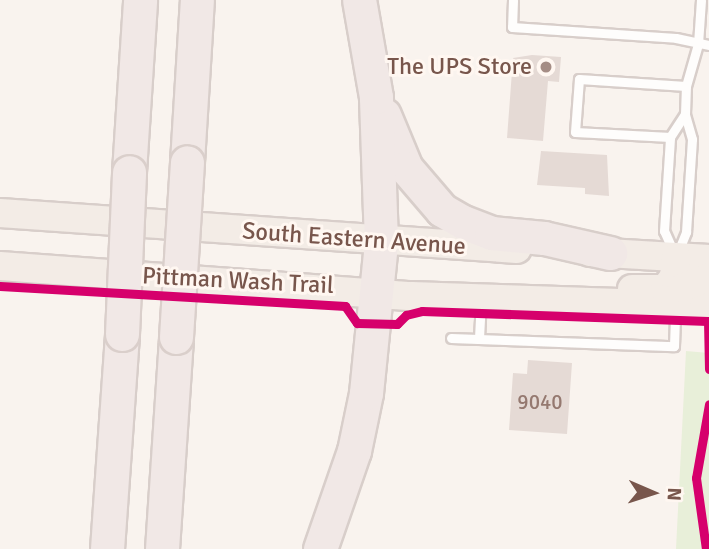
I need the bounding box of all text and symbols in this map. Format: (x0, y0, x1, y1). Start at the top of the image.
place label: The UPS Store (387, 53, 532, 81)
marker: The UPS Store (538, 59, 554, 75)
street label: South Eastern Avenue (241, 217, 467, 261)
street label: Pittman Wash Trail (141, 262, 335, 300)
house number: 9040 (517, 389, 563, 415)
north arrow (618, 458, 688, 528)
text: N (662, 487, 686, 501)

